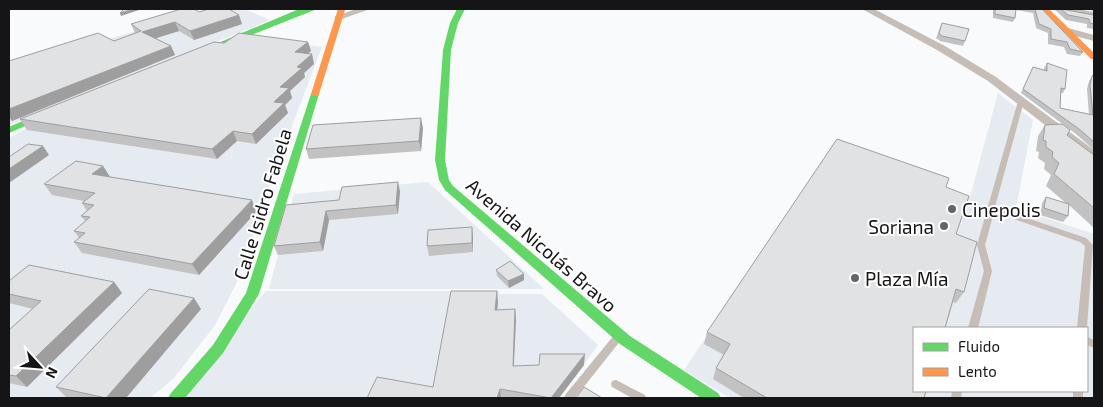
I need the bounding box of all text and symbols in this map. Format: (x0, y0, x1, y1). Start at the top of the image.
street label: Calle Isidro Fabela (228, 126, 296, 282)
street label: Avenida Nicolás Bravo (462, 174, 622, 316)
place label: Cinepolis (962, 198, 1041, 221)
marker: Cinepolis (946, 203, 958, 215)
place label: Soriana (868, 215, 934, 238)
marker: Soriana (938, 220, 950, 232)
place label: Plaza Mía (865, 267, 948, 290)
marker: Plaza Mía (849, 272, 861, 284)
legend (913, 327, 1088, 392)
text: Fluido (958, 337, 1000, 355)
north arrow (15, 342, 65, 392)
text: Lento (958, 362, 997, 380)
text: N (42, 365, 62, 381)

